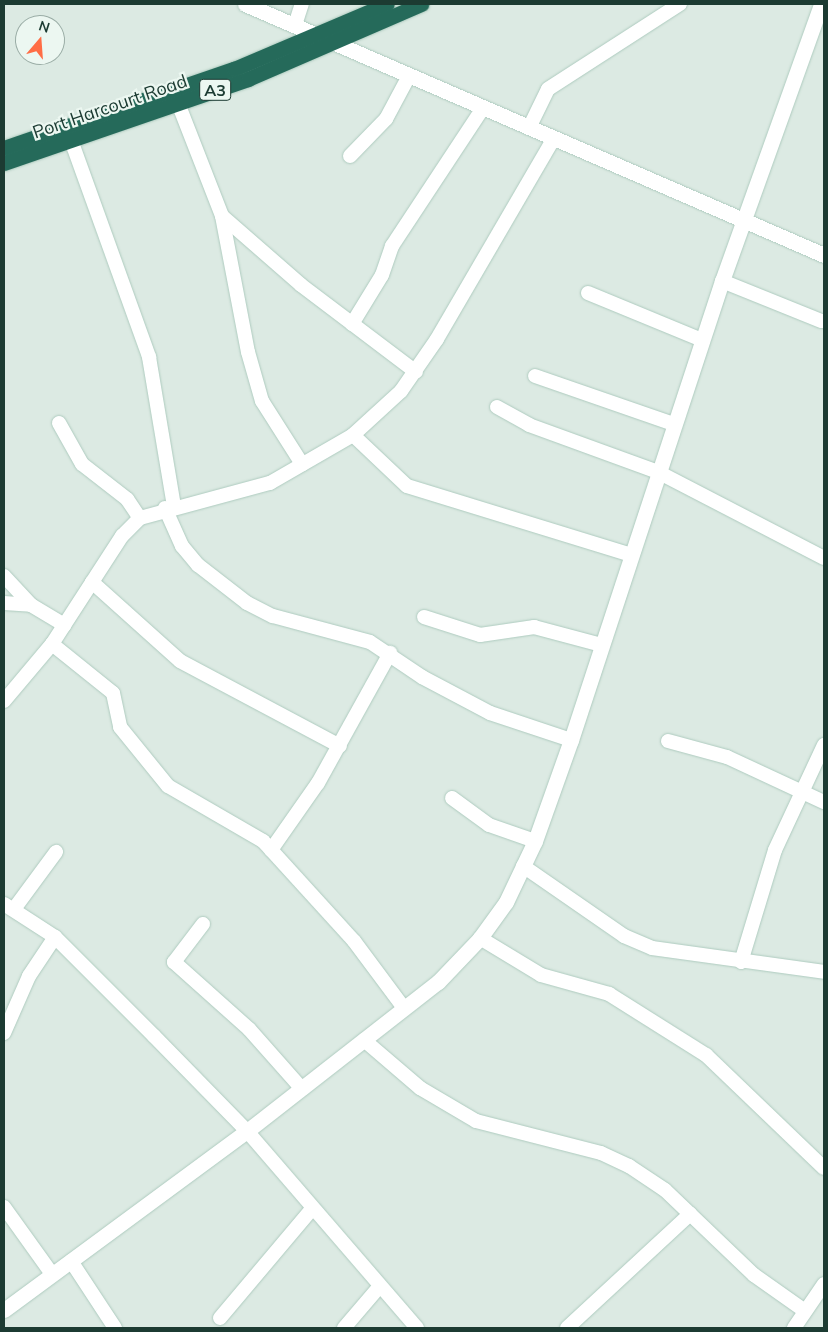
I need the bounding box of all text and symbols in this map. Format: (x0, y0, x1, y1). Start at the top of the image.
north arrow (15, 15, 65, 65)
text: N (37, 16, 52, 37)
street label: Port Harcourt Road (30, 70, 190, 144)
road number: A3 (199, 76, 231, 104)

